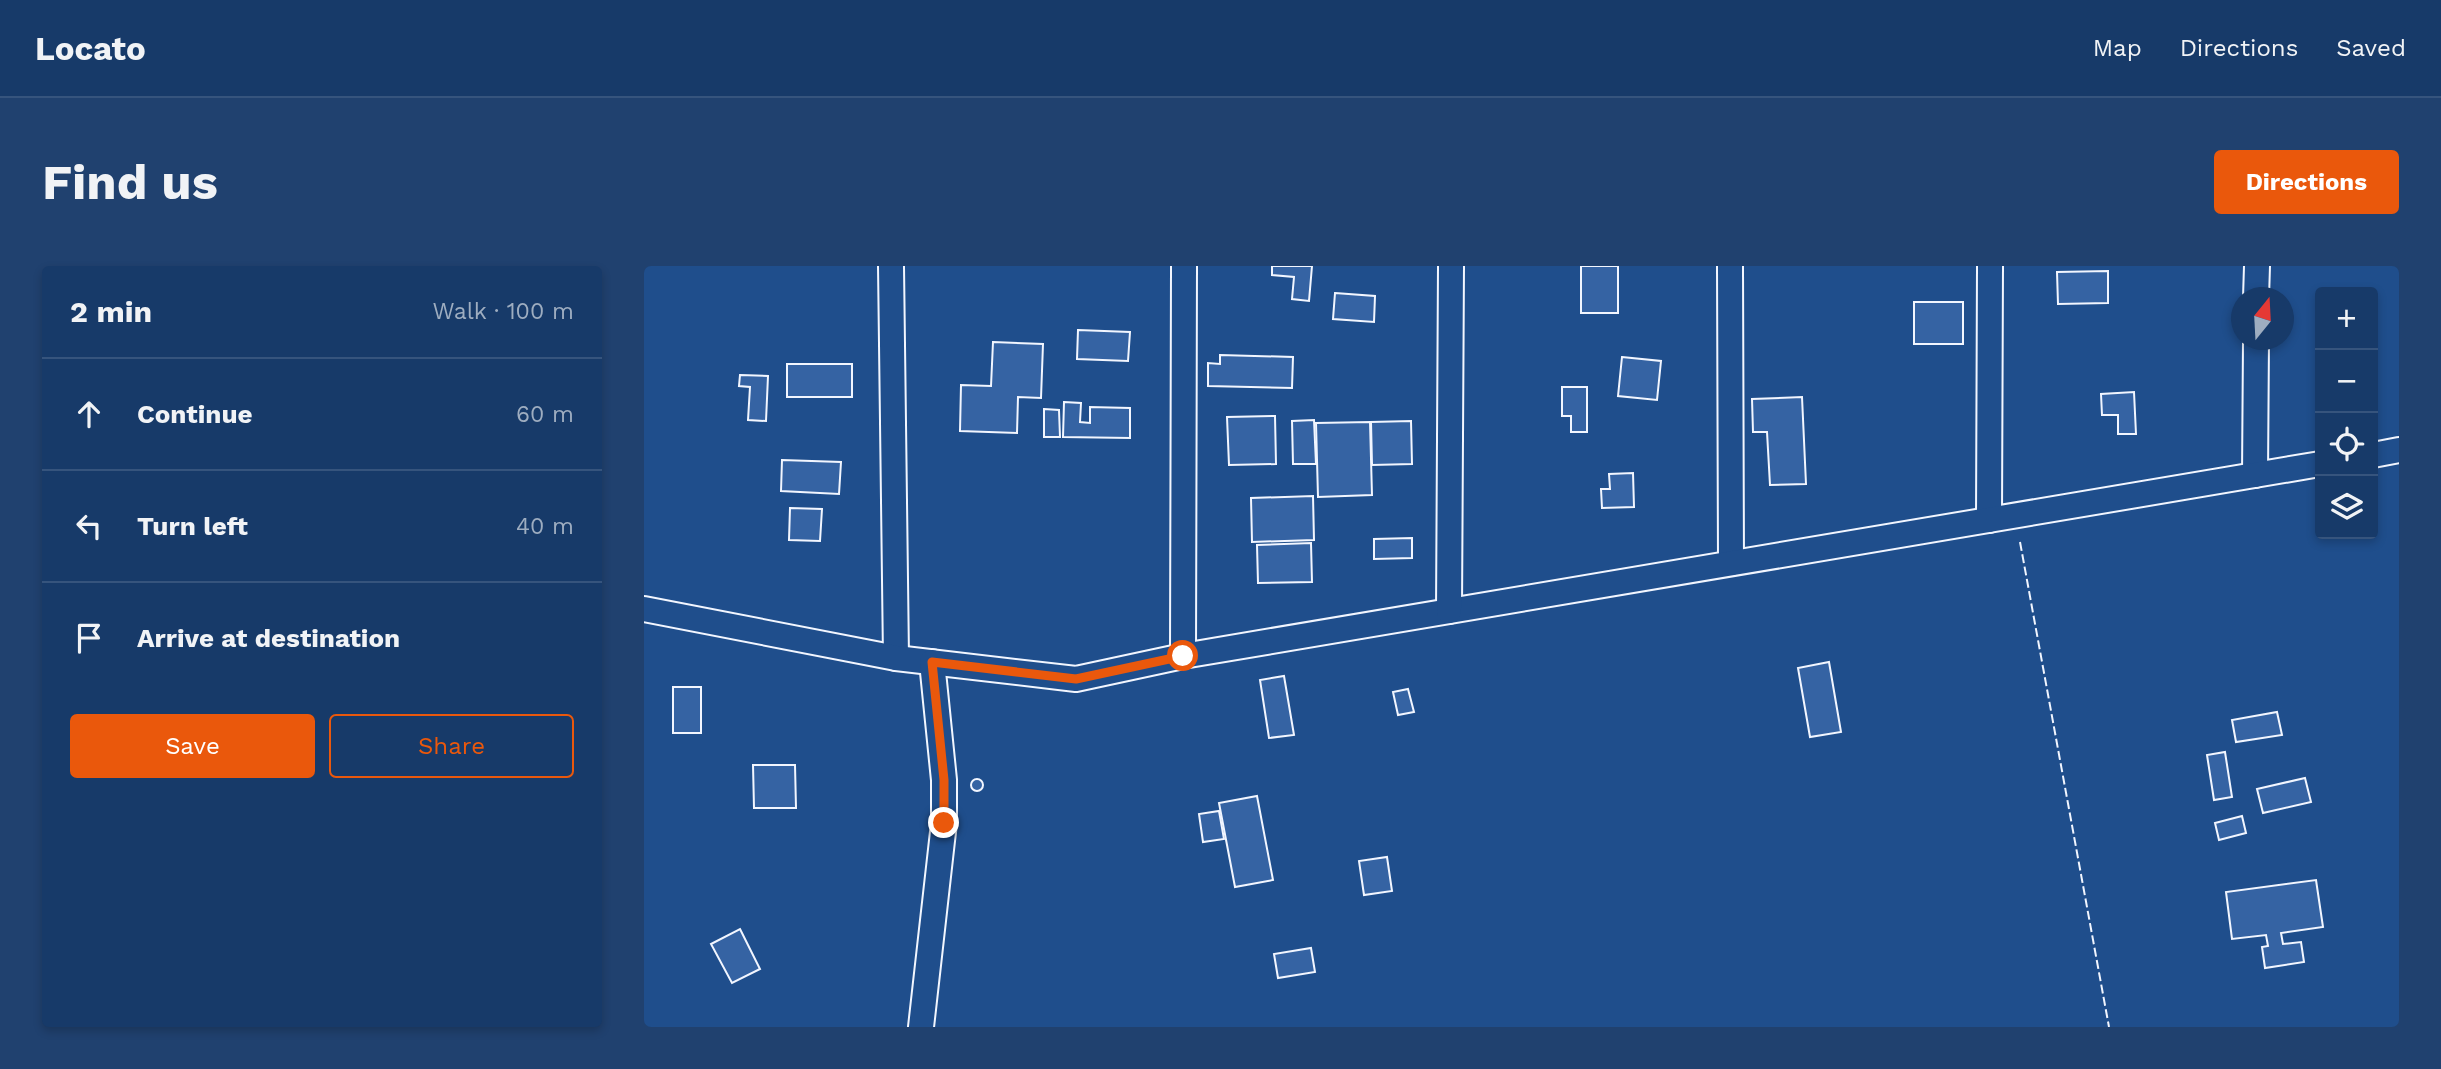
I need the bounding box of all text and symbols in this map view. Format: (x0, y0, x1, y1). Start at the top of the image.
text: Locato (35, 29, 146, 68)
text: Map (2093, 34, 2142, 62)
text: Directions (2180, 34, 2298, 62)
text: Saved (2336, 34, 2406, 62)
button: Directions (2214, 150, 2399, 214)
text: Find us (42, 153, 218, 211)
north arrow (2231, 287, 2294, 350)
map controls (2315, 287, 2378, 539)
button: + (2315, 287, 2378, 350)
text: 2 min (70, 294, 152, 329)
text: Walk · 100 m (432, 298, 574, 325)
button: − (2315, 350, 2378, 413)
icon: ahead (70, 395, 108, 433)
text: Continue (137, 399, 253, 429)
text: 60 m (516, 401, 574, 428)
button: locate (2315, 413, 2378, 476)
button: layers (2315, 476, 2378, 539)
icon: left (70, 507, 108, 545)
text: Turn left (137, 511, 248, 541)
text: 40 m (516, 513, 574, 540)
icon: arrive (70, 619, 108, 657)
text: Arrive at destination (137, 623, 400, 653)
route start (1167, 640, 1198, 671)
button: Save (70, 714, 315, 778)
button: Share (329, 714, 574, 778)
route end (928, 807, 959, 838)

